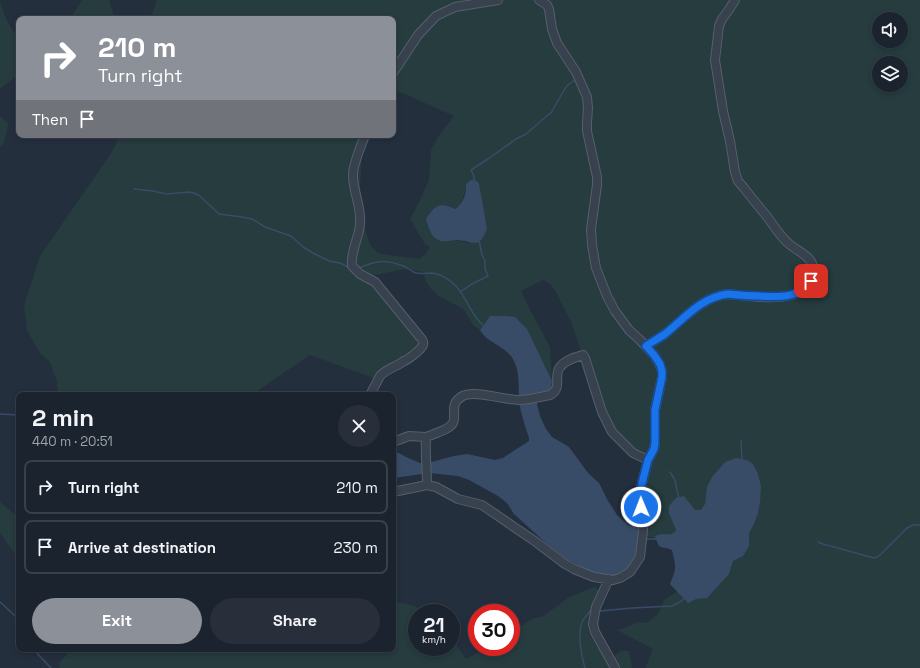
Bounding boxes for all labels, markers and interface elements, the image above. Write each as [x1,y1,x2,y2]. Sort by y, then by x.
map controls [872,12,908,92]
button: sound [872,12,908,48]
text: 210 m [98,29,176,65]
icon: right [32,32,84,84]
button: layers [872,56,908,92]
text: Turn right [98,64,182,87]
icon: arrive [76,108,98,130]
text: Then [32,110,68,129]
pin [794,264,828,298]
icon: arrive [800,270,822,292]
text: 2 min [32,402,94,433]
button: close [338,405,380,447]
text: 440 m · 20:51 [32,433,113,450]
icon: right [34,476,56,498]
text: Turn right [68,478,139,497]
text: 210 m [336,478,378,497]
position arrow [620,486,662,528]
icon: arrive [34,536,56,558]
text: Arrive at destination [68,538,216,557]
text: 230 m [334,538,378,557]
button: Exit [32,598,202,644]
button: Share [210,598,380,644]
speed limit sign: 30 [468,604,520,656]
text: 21 [424,612,444,638]
text: km/h [422,633,446,646]

